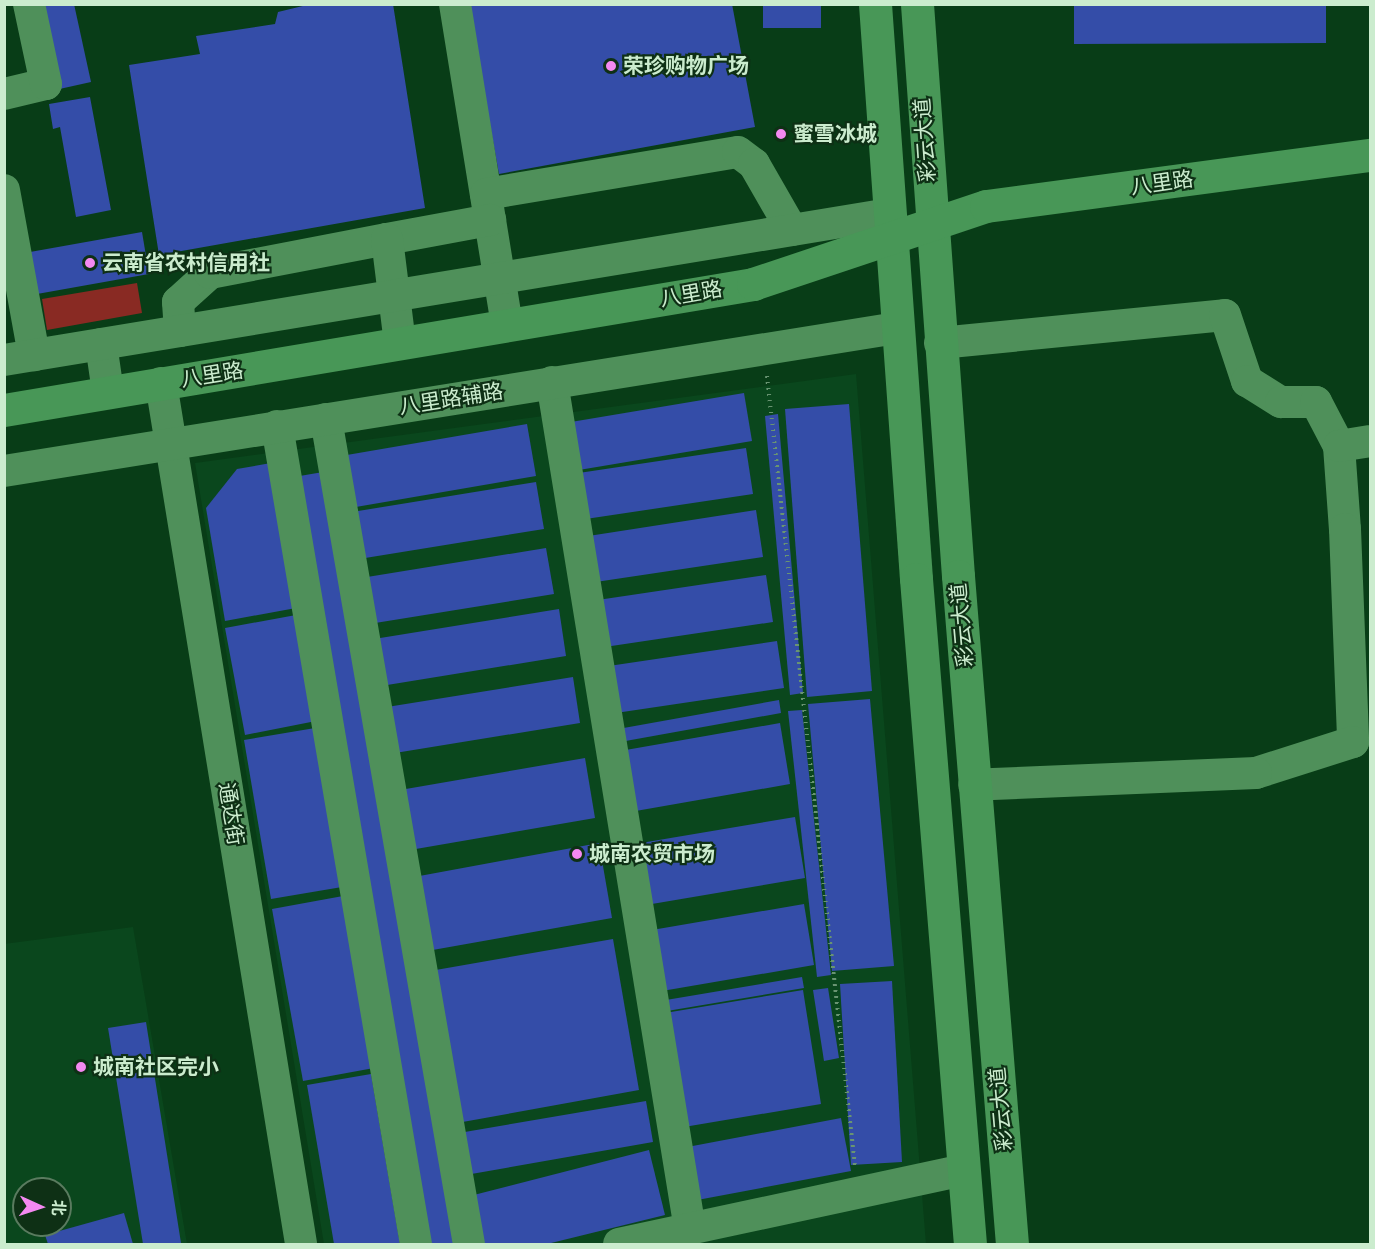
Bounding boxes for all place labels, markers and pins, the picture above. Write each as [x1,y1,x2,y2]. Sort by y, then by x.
place label: 荣珍购物广场 [623,53,749,79]
marker: 荣珍购物广场 [604,59,618,73]
place label: 蜜雪冰城 [793,121,877,147]
marker: 蜜雪冰城 [774,127,788,141]
place label: 云南省农村信用社 [102,250,270,276]
marker: 云南省农村信用社 [83,256,97,270]
place label: 城南农贸市场 [589,841,715,867]
marker: 城南农贸市场 [570,847,584,861]
place label: 城南社区完小 [93,1054,219,1080]
marker: 城南社区完小 [74,1060,88,1074]

